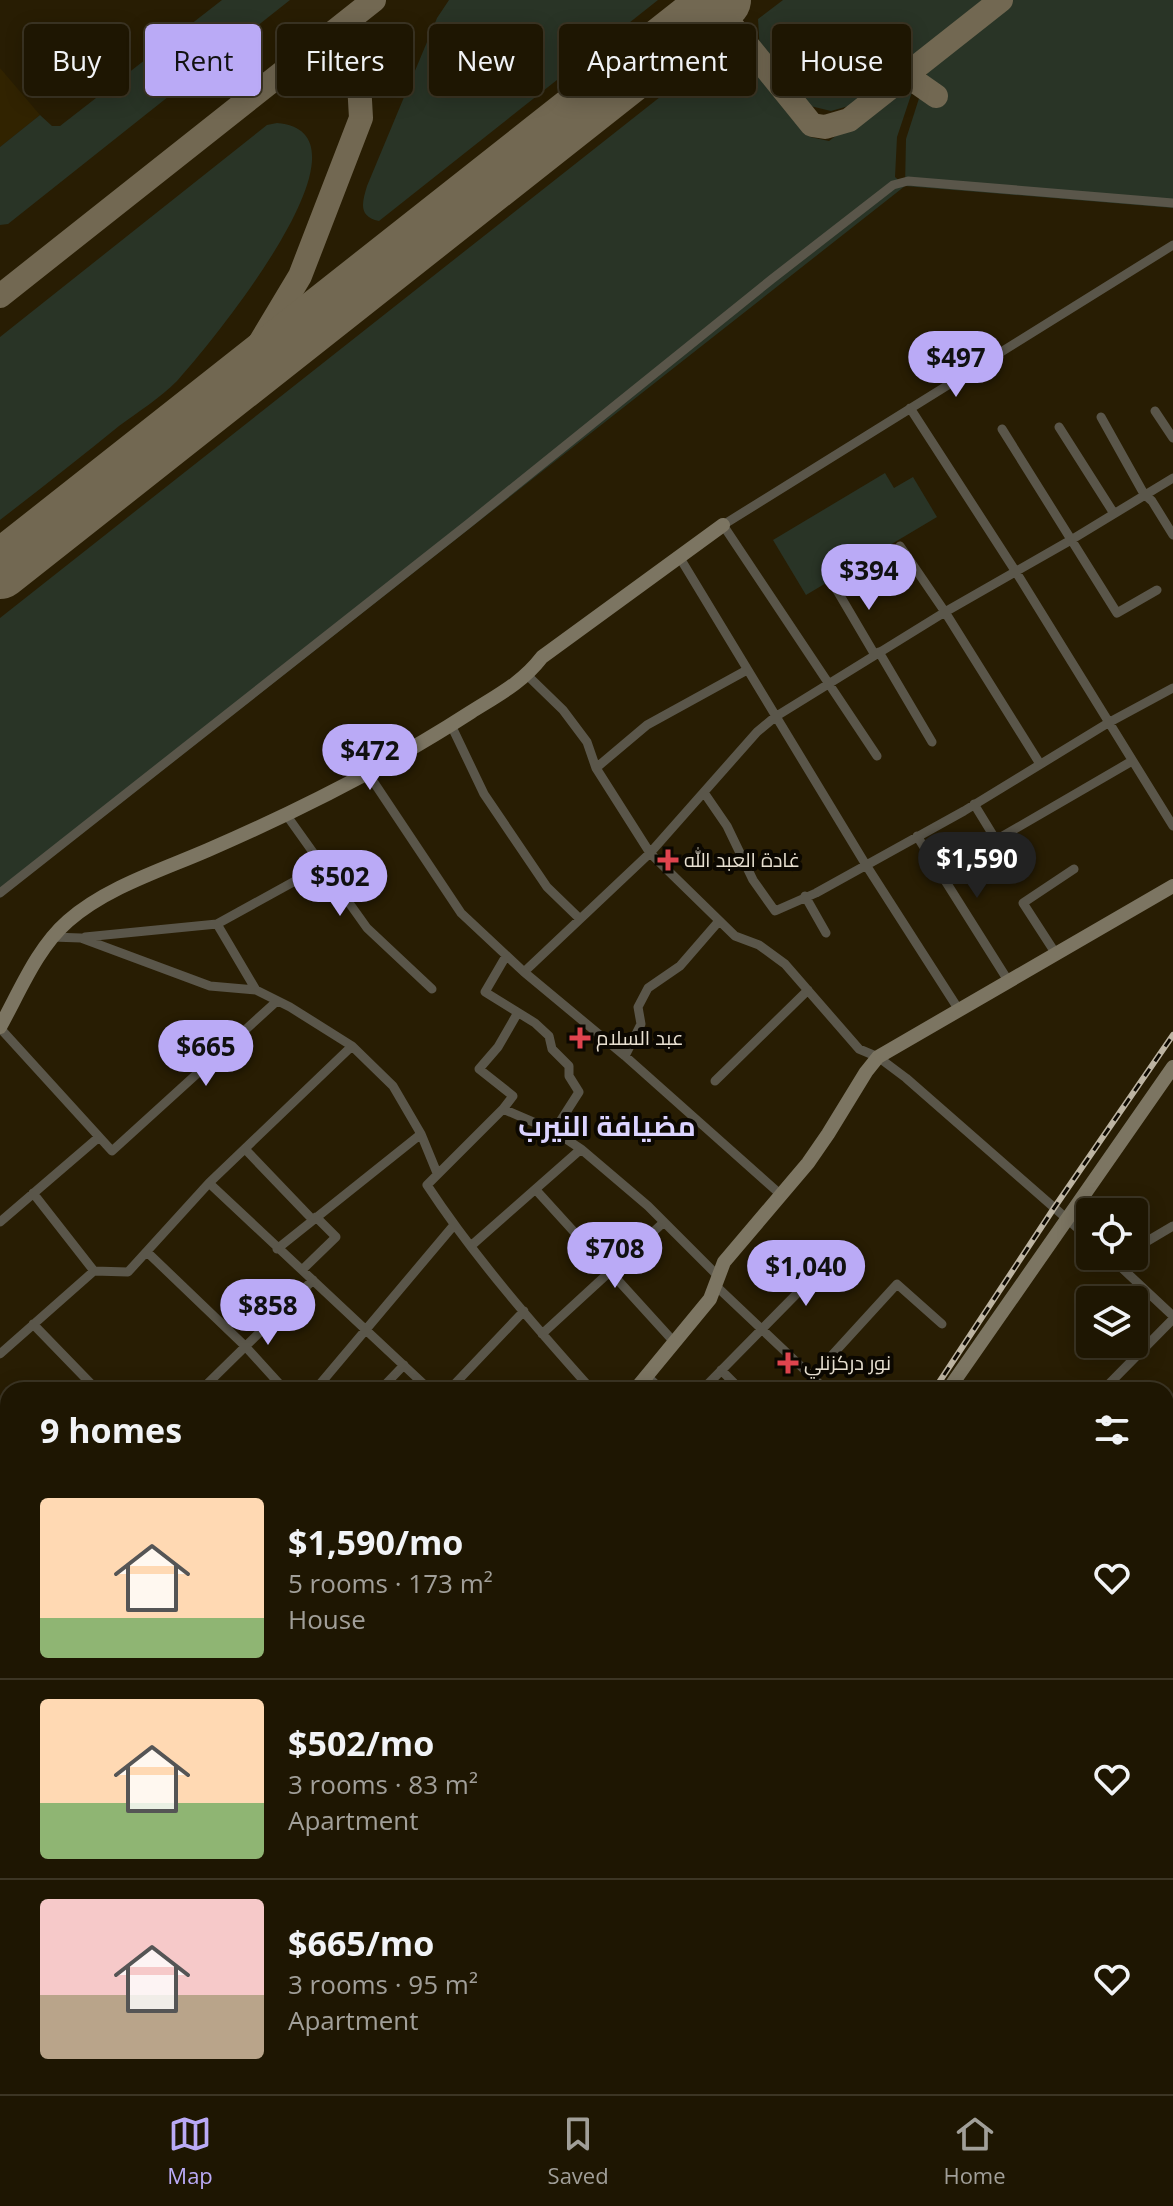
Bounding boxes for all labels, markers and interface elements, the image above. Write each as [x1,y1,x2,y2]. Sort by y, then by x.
chip: Buy [24,24,129,96]
chip: Rent [145,24,261,96]
chip: Filters [277,24,413,96]
chip: New [429,24,543,96]
chip: Apartment [559,24,756,96]
chip: House [772,24,911,96]
pin: $497 [909,331,1003,399]
text: $497 [926,339,986,375]
pin: $394 [822,544,916,612]
text: $394 [839,552,899,588]
pin: $472 [323,724,417,792]
text: $472 [340,732,400,768]
pin: $1,590 [912,832,1042,900]
text: $1,590 [936,840,1018,876]
place label: غادة العبد الله [684,846,800,873]
pin: $502 [293,850,387,918]
marker: غادة العبد الله [659,851,677,869]
text: $502 [310,858,370,894]
pin: $665 [159,1020,253,1088]
place label: عبد السلام [596,1024,684,1052]
text: $665 [176,1028,236,1064]
marker: عبد السلام [571,1029,589,1047]
district label: مضيافة النيرب [518,1106,696,1144]
map controls [1076,1198,1148,1358]
button: locate [1076,1198,1148,1270]
pin: $708 [568,1222,662,1290]
text: $708 [585,1230,645,1266]
pin: $1,040 [741,1240,871,1308]
text: $1,040 [765,1248,847,1284]
pin: $858 [221,1279,315,1347]
button: layers [1076,1286,1148,1358]
text: $858 [238,1287,298,1323]
place label: نور دركزنلي [804,1349,891,1379]
marker: نور دركزنلي [779,1354,797,1372]
text: 9 homes [40,1407,182,1453]
icon: filters [1090,1408,1134,1452]
text: $1,590/mo [288,1519,463,1565]
icon: home [104,1530,200,1626]
icon: heart [1090,1556,1134,1600]
text: 5 rooms · 173 m² [288,1565,493,1601]
text: House [288,1601,366,1637]
text: $502/mo [288,1720,434,1766]
icon: home [104,1731,200,1827]
icon: heart [1090,1757,1134,1801]
text: 3 rooms · 83 m² [288,1766,478,1802]
text: Apartment [288,1802,419,1838]
text: $665/mo [288,1920,434,1966]
icon: home [104,1931,200,2027]
icon: heart [1090,1957,1134,2001]
text: 3 rooms · 95 m² [288,1966,478,2002]
text: Apartment [288,2002,419,2038]
tab: Map [167,2112,213,2190]
tab: Saved [548,2112,609,2190]
tab: Home [943,2112,1006,2190]

